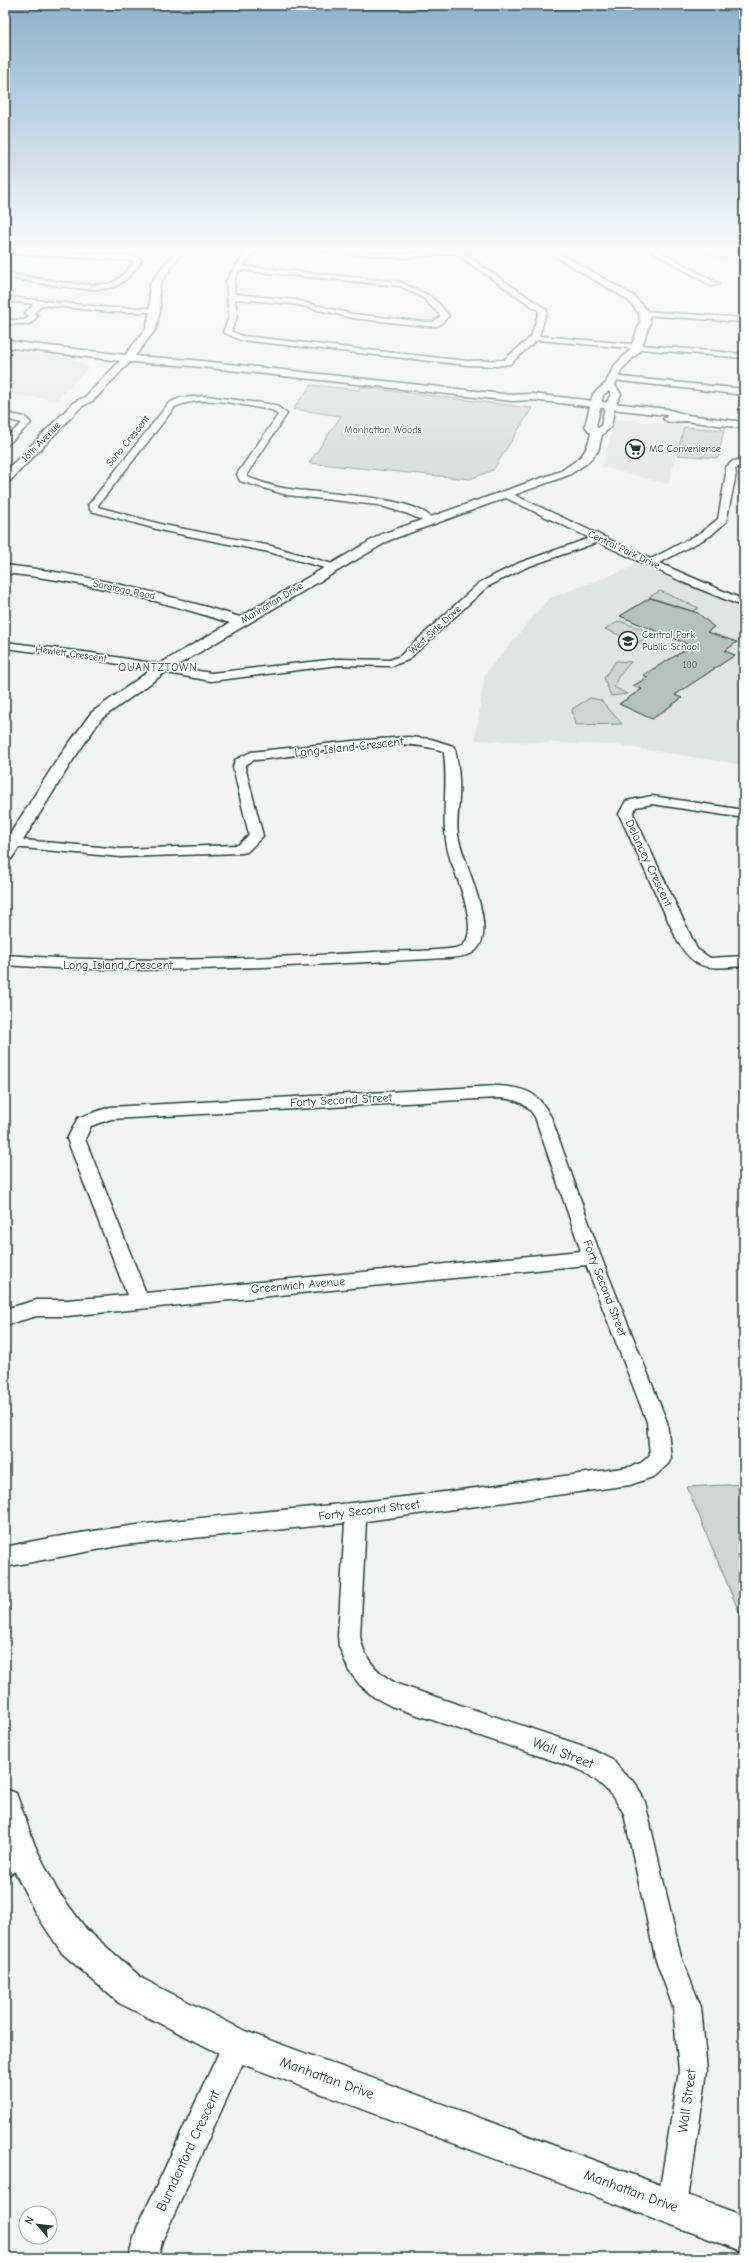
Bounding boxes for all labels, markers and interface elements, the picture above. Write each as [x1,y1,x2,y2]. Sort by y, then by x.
street label: Soho Crescent [104,412,153,469]
street label: 16th Avenue [19,419,63,465]
park label: Manhattan Woods [344,424,422,436]
supermarket icon: MC Convenience [624,438,646,460]
place label: MC Convenience [649,443,721,455]
street label: Central Park Drive [586,528,662,572]
street label: Saratoga Road [92,578,156,602]
street label: Manhattan Drive [239,580,305,626]
street label: West Side Drive [407,603,463,657]
place label: Central Park Public School [642,629,699,653]
school or university icon: Central Park Public School [617,630,639,652]
street label: Hewlett Crescent [35,643,108,665]
house number: 100 [683,660,697,670]
district label: QUANTZTOWN [118,661,198,674]
street label: Long Island Crescent [294,734,405,760]
street label: Delancey Crescent [623,817,676,909]
street label: Long Island Crescent [63,958,173,972]
street label: Forty Second Street [290,1090,393,1110]
street label: Forty Second Street [580,1238,630,1339]
street label: Greenwich Avenue [250,1274,346,1296]
street label: Forty Second Street [318,1497,421,1523]
street label: Wall Street [530,1734,597,1773]
street label: Manhattan Drive [278,2053,376,2103]
street label: Wall Street [674,2067,700,2134]
street label: Burndenford Crescent [152,2087,224,2214]
street label: Manhattan Drive [582,2166,680,2216]
north arrow [18,2205,58,2245]
text: N [22,2214,37,2227]

